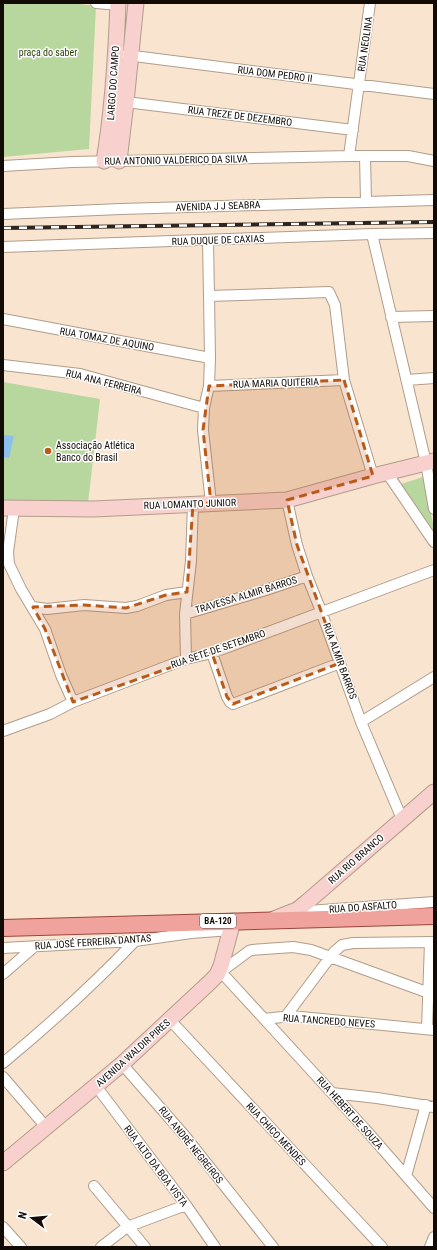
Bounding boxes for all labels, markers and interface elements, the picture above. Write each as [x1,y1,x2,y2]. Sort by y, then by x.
street label: RUA NEOLINA [356,16,374,72]
street label: LARGO DO CAMPO [105,45,121,121]
park label: praça do saber [19,47,77,58]
street label: RUA DOM PEDRO II [237,64,313,84]
street label: RUA TREZE DE DEZEMBRO [187,104,293,128]
street label: RUA ANTONIO VALDERICO DA SILVA [104,153,248,167]
street label: AVENIDA J J SEABRA [175,199,261,213]
street label: RUA DUQUE DE CAXIAS [172,233,264,247]
street label: RUA TOMAZ DE AQUINO [59,325,155,353]
street label: RUA ANA FERREIRA [65,367,143,397]
street label: RUA MARIA QUITERIA [233,376,319,390]
place label: Associação Atlética Banco do Brasil [56,440,135,463]
marker: Associação Atlética Banco do Brasil [43,446,53,456]
street label: RUA LOMANTO JUNIOR [144,497,237,511]
street label: TRAVESSA ALMIR BARROS [194,574,298,616]
street label: RUA ALMIR BARROS [321,621,359,701]
street label: RUA SETE DE SETEMBRO [169,628,267,670]
street label: RUA RIO BRANCO [326,832,386,886]
street label: RUA DO ASFALTO [329,899,397,915]
road number: BA-120 [200,914,236,928]
street label: RUA JOSÉ FERREIRA DANTAS [34,931,152,952]
street label: RUA TANCREDO NEVES [283,1012,375,1030]
street label: AVENIDA WALDIR PIRES [94,1017,172,1089]
street label: RUA HEBERT DE SOUZA [315,1075,386,1152]
street label: RUA CHICO MENDES [244,1100,308,1168]
street label: RUA ANDRÉ NEGREIROS [157,1104,226,1186]
street label: RUA ALTO DA BOA VISTA [122,1123,190,1209]
north arrow [12,1198,52,1238]
text: N [16,1210,30,1220]

